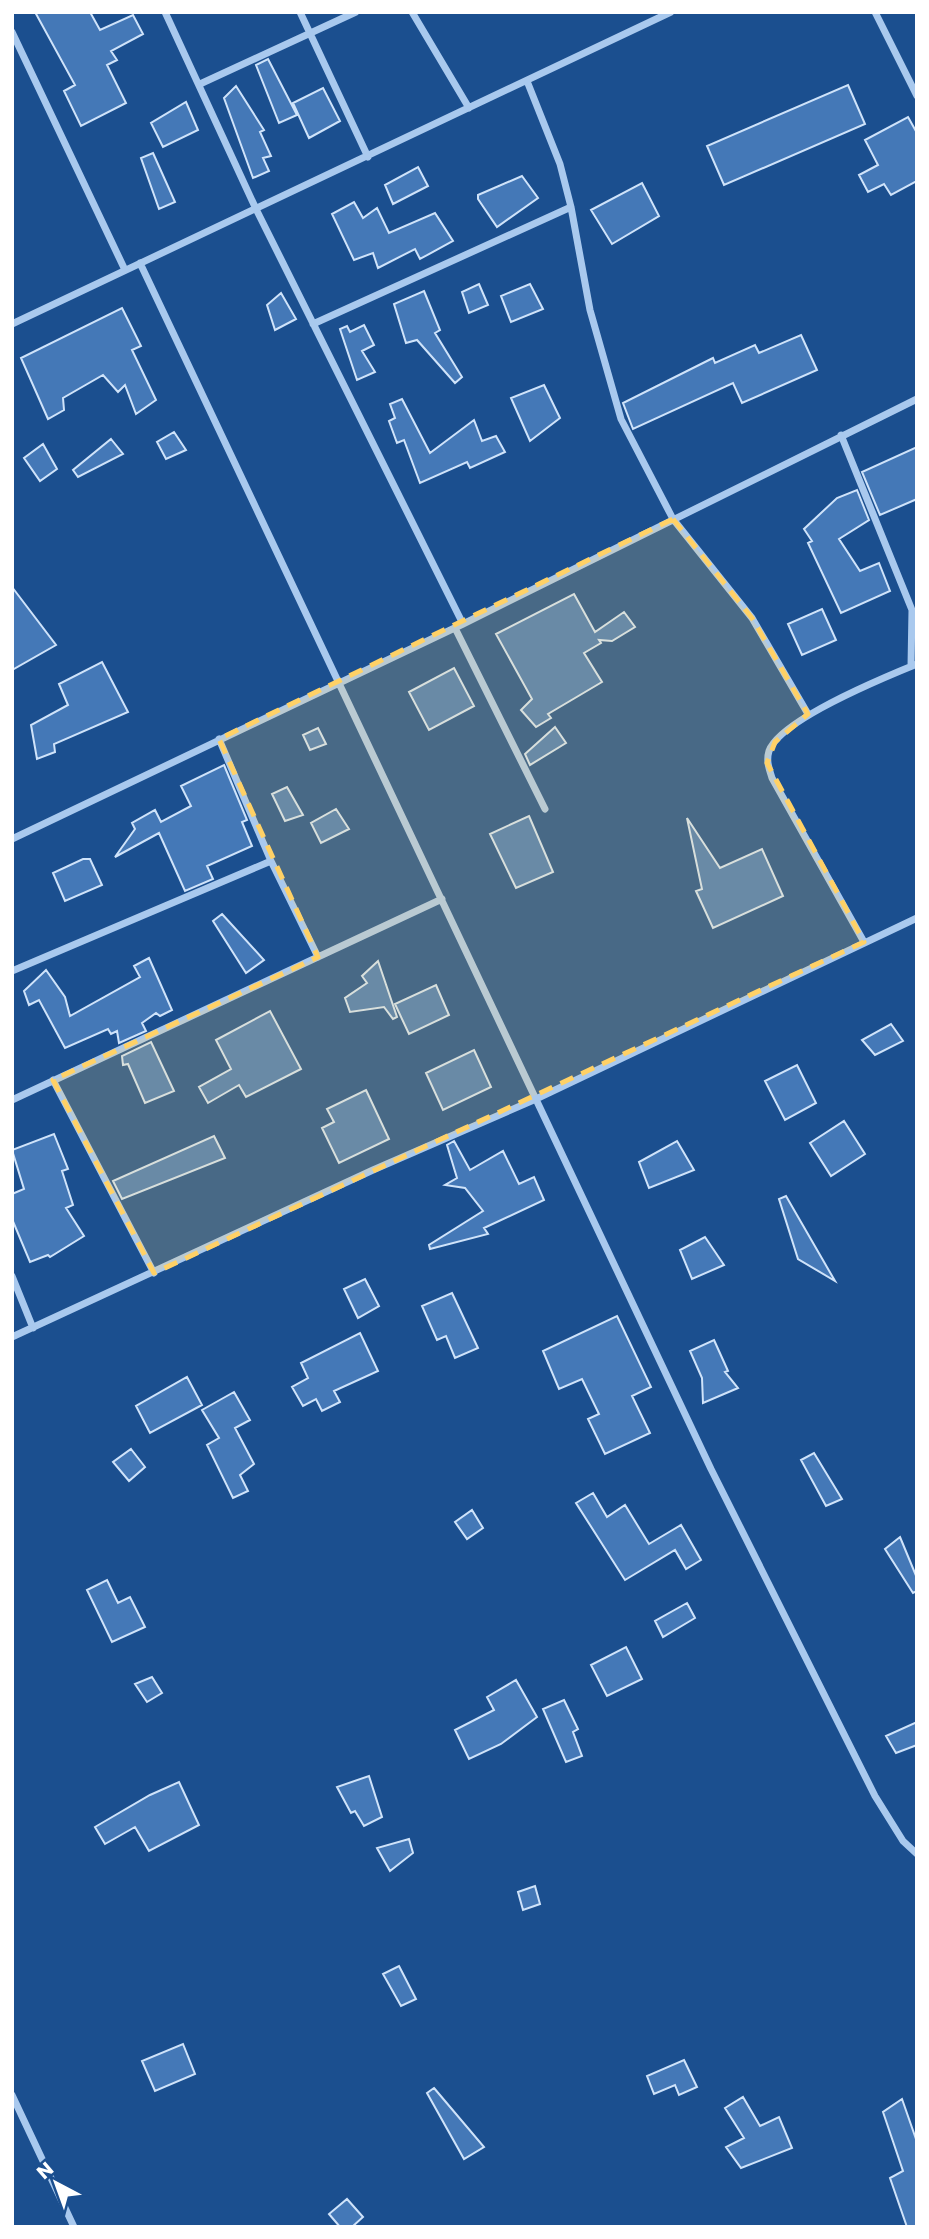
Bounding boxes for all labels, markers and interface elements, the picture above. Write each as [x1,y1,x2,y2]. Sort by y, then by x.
north arrow [21,2148,91,2218]
text: N [31,2156,59,2185]

